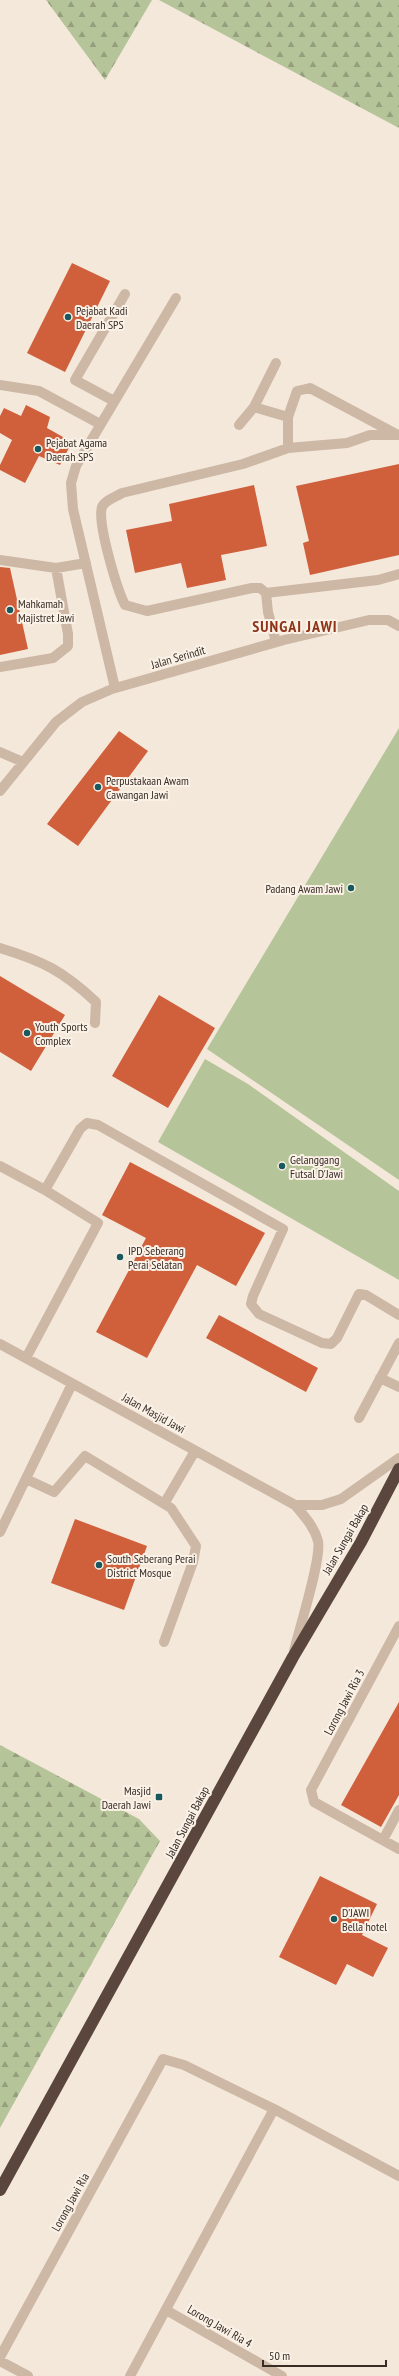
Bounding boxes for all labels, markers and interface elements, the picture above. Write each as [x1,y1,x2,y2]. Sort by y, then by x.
place label: Pejabat Kadi Daerah SPS [76,303,128,332]
marker: Pejabat Kadi Daerah SPS [63,312,73,322]
place label: Pejabat Agama Daerah SPS [46,435,107,464]
marker: Pejabat Agama Daerah SPS [33,444,43,454]
place label: Mahkamah Majistret Jawi [18,596,74,625]
marker: Mahkamah Majistret Jawi [5,605,15,615]
district label: SUNGAI JAWI [252,616,338,636]
street label: Jalan Serindit [148,642,207,672]
place label: Perpustakaan Awam Cawangan Jawi [106,773,189,802]
marker: Perpustakaan Awam Cawangan Jawi [93,782,103,792]
place label: Padang Awam Jawi [265,881,343,896]
marker: Padang Awam Jawi [346,883,356,893]
place label: Youth Sports Complex [35,1019,88,1048]
marker: Youth Sports Complex [22,1028,32,1038]
place label: Gelanggang Futsal D'Jawi [290,1152,343,1181]
marker: Gelanggang Futsal D'Jawi [277,1161,287,1171]
place label: IPD Seberang Perai Selatan [128,1243,184,1272]
marker: IPD Seberang Perai Selatan [115,1252,125,1262]
street label: Jalan Masjid Jawi [119,1389,188,1437]
street label: Jalan Sungai Bakap [318,1501,371,1578]
place label: South Seberang Perai District Mosque [107,1551,196,1580]
marker: South Seberang Perai District Mosque [94,1560,104,1570]
street label: Lorong Jawi Ria 3 [320,1667,368,1737]
place label: Masjid Daerah Jawi [102,1783,151,1812]
street label: Jalan Sungai Bakap [161,1784,212,1861]
marker: Masjid Daerah Jawi [154,1792,164,1802]
place label: D'JAWI Bella hotel [342,1905,387,1934]
marker: D'JAWI Bella hotel [329,1914,339,1924]
street label: Lorong Jawi Ria [48,2170,92,2234]
street label: Lorong Jawi Ria 4 [185,2301,256,2351]
scale bar [263,2342,386,2368]
text: 50 m [269,2348,290,2363]

